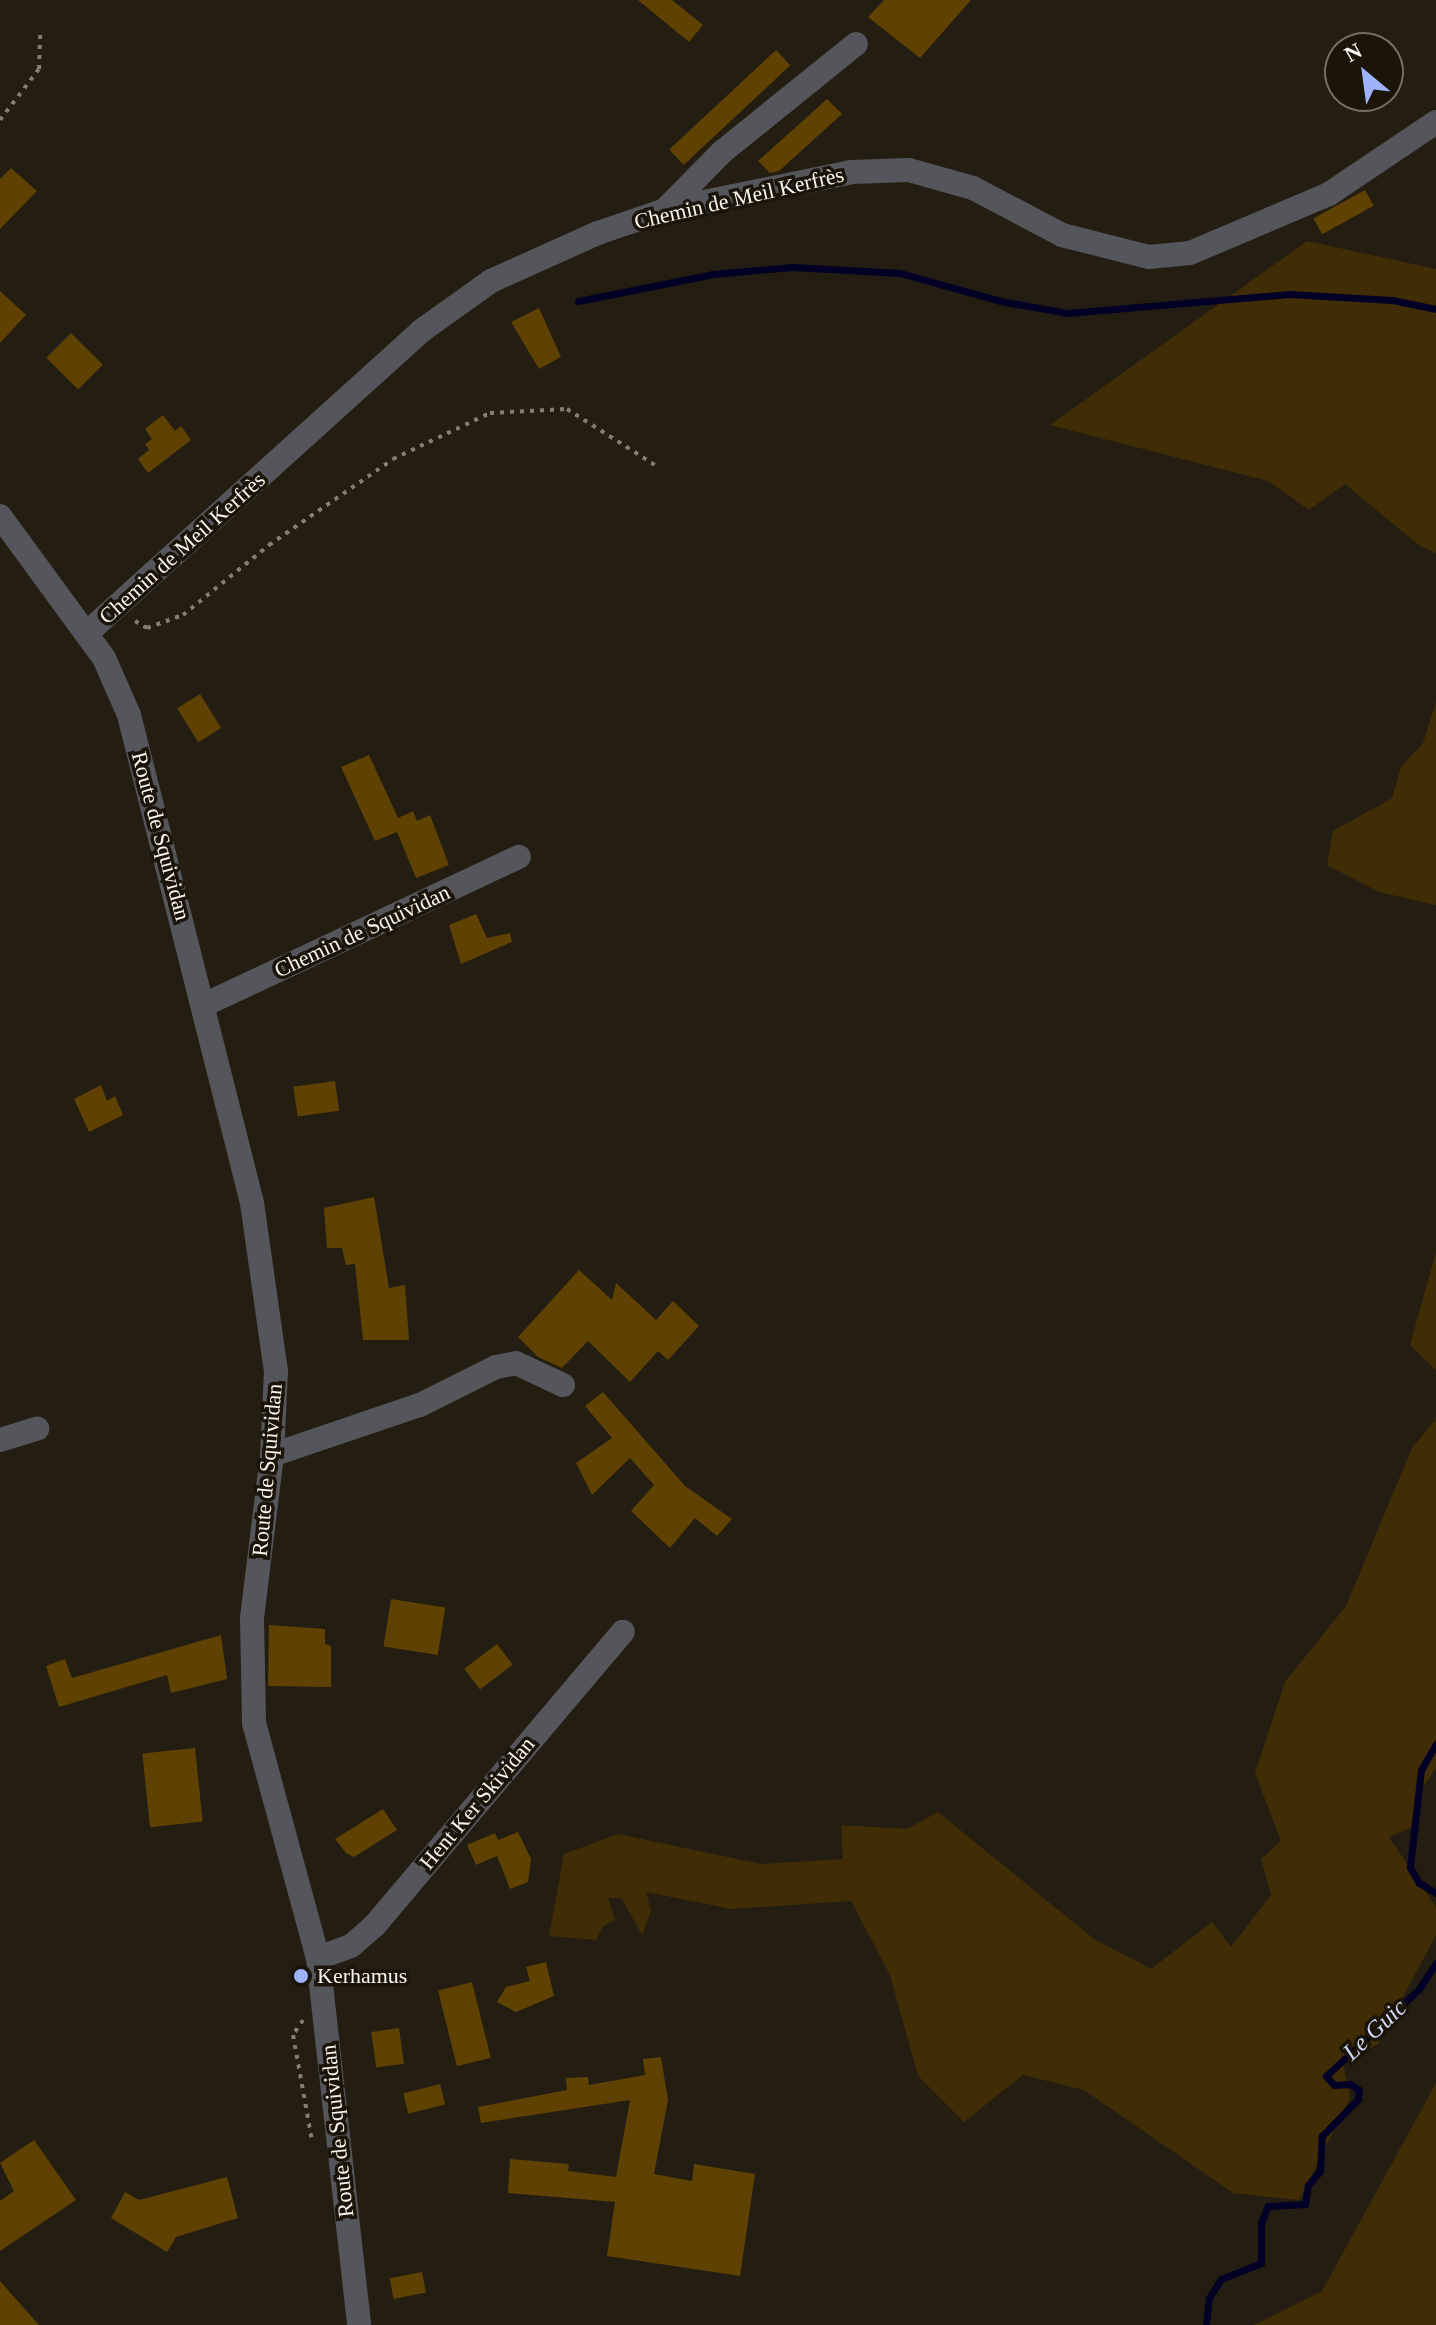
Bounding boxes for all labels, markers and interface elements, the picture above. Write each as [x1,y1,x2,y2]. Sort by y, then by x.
north arrow [1324,32,1404,112]
text: N [1340,38,1366,67]
street label: Chemin de Meil Kerfrès [632,161,846,235]
street label: Chemin de Meil Kerfrès [93,466,271,630]
street label: Route de Squividan [126,749,196,923]
street label: Chemin de Squividan [270,879,454,983]
street label: Route de Squividan [246,1382,288,1558]
street label: Hent Ker Skividan [414,1731,540,1875]
place label: Kerhamus [317,1963,407,1989]
marker: Kerhamus [292,1967,310,1985]
water label: Le Guic [1337,1993,1413,2067]
street label: Route de Squividan [315,2043,359,2219]

